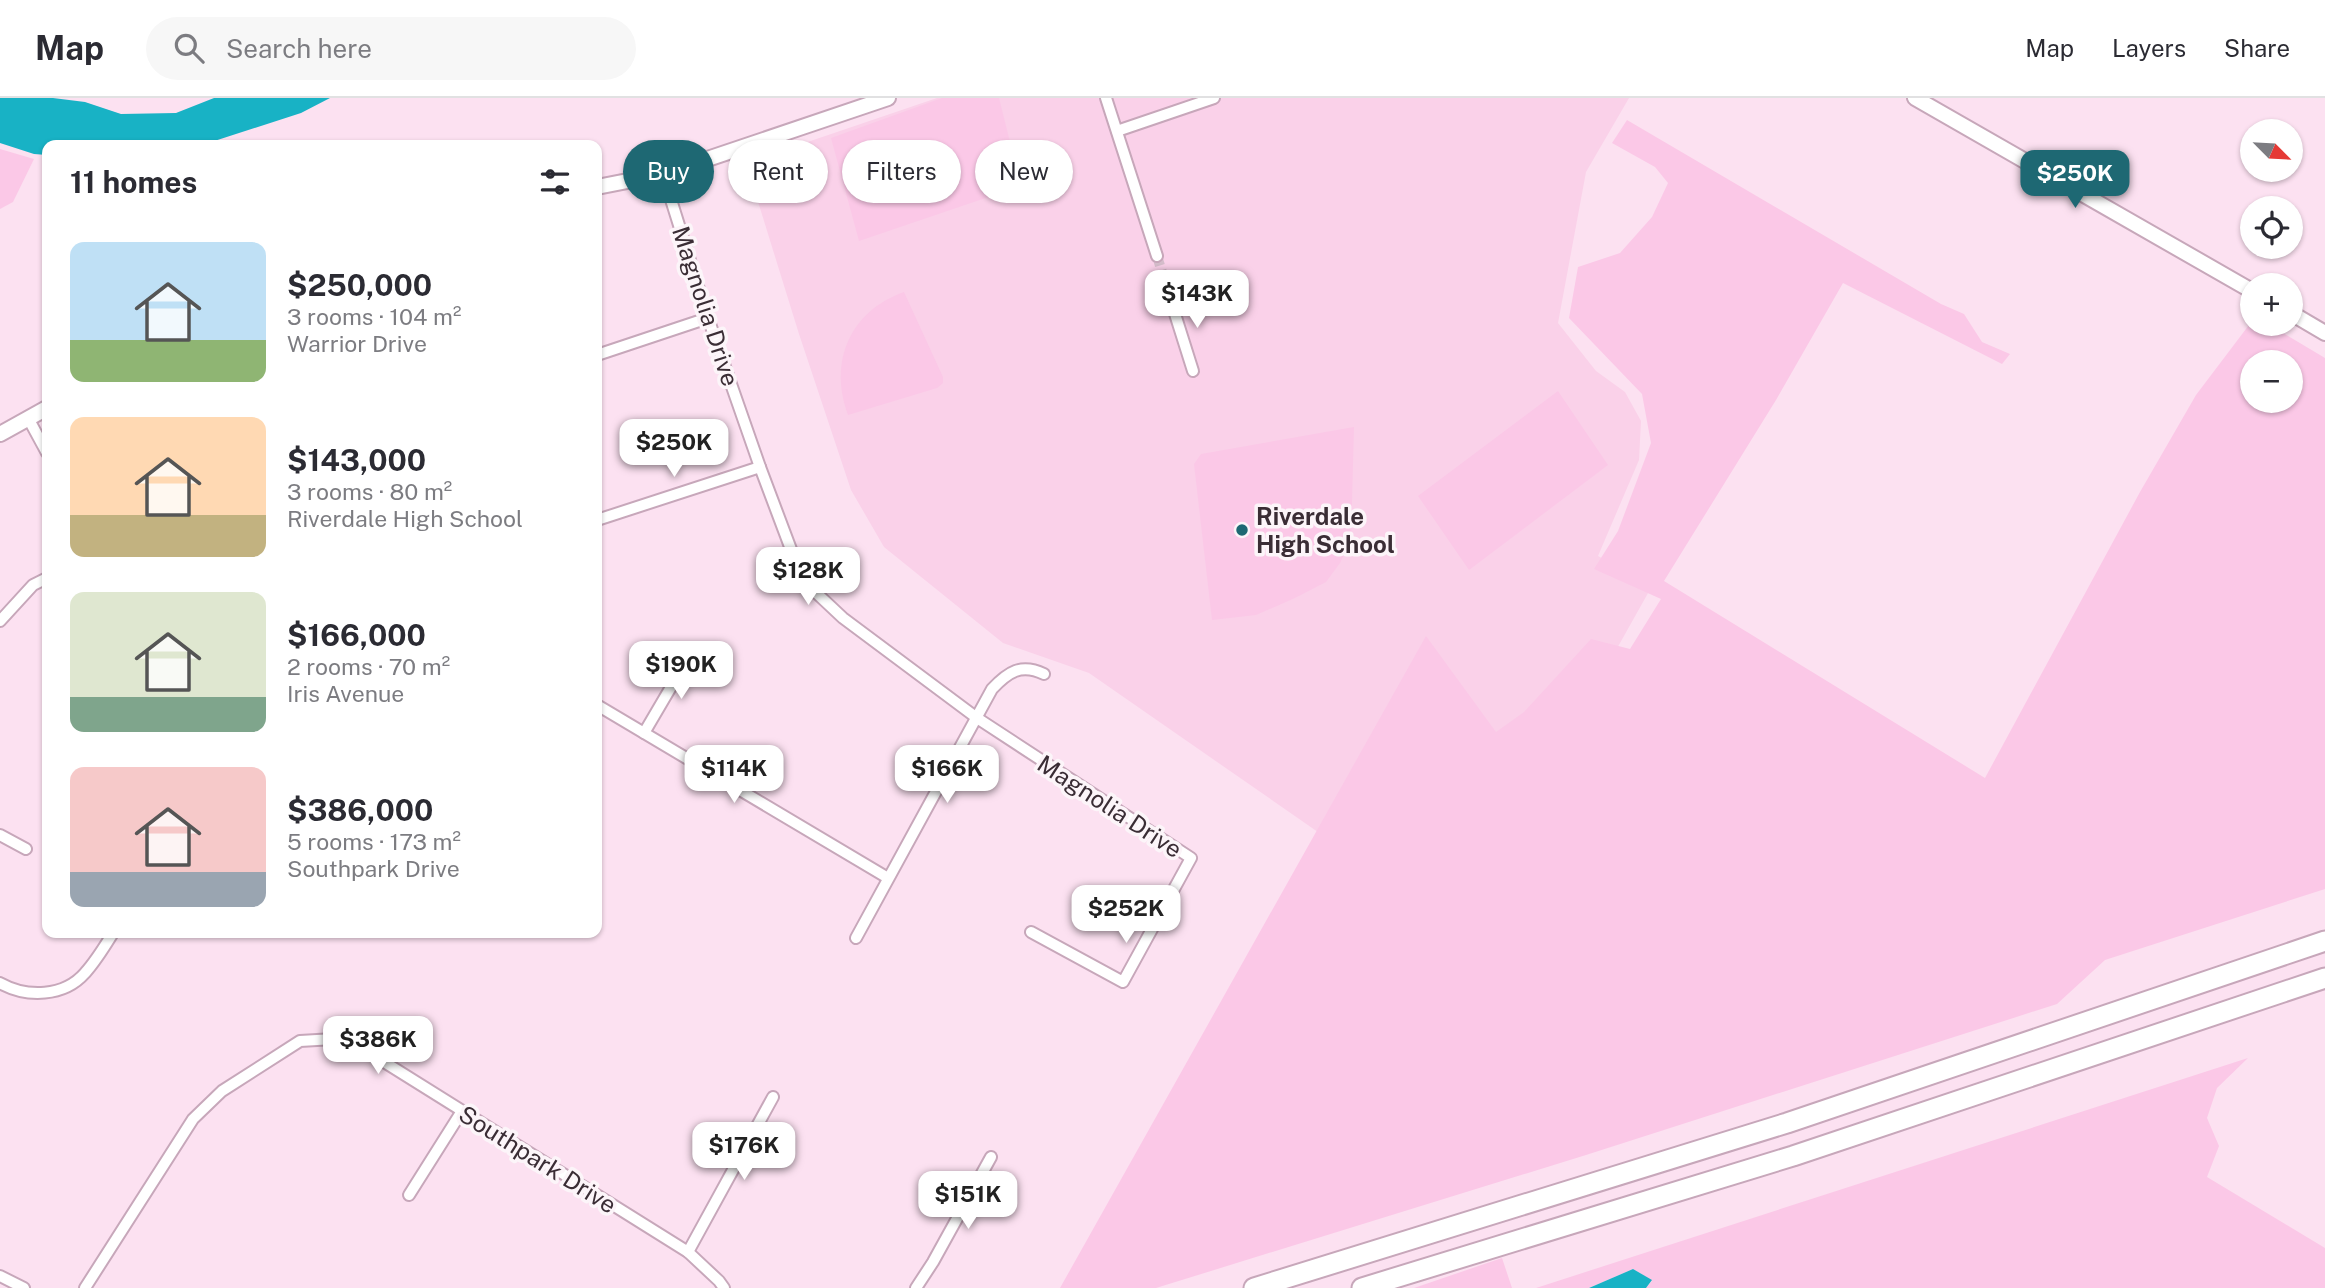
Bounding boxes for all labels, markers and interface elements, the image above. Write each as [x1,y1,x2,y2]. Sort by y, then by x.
search box [146,17,636,80]
text: Map [35,29,104,67]
icon: search [170,29,208,67]
text: Search here [226,33,372,64]
text: Map [2025,34,2074,62]
text: Layers [2112,34,2186,62]
text: Share [2224,34,2290,62]
north arrow [2240,119,2303,182]
map controls [2240,119,2303,413]
chip: Buy [623,140,714,203]
chip: Rent [728,140,828,203]
chip: Filters [842,140,961,203]
chip: New [975,140,1073,203]
pin: $250K [2026,150,2124,210]
text: $250K [2036,159,2114,186]
icon: filters [536,163,574,201]
text: 11 homes [70,164,197,200]
button: locate [2240,196,2303,259]
street label: Magnolia Drive [667,223,745,389]
text: $250,000 [287,267,432,303]
icon: home [126,270,210,354]
pin: $143K [1148,271,1246,330]
button: + [2240,273,2303,336]
text: $143K [1161,279,1233,306]
text: 3 rooms · 104 m² [287,303,461,330]
text: Warrior Drive [287,330,427,357]
button: − [2240,350,2303,413]
pin: $250K [625,420,723,479]
text: $250K [635,428,713,455]
text: $143,000 [287,442,426,478]
icon: home [126,445,210,529]
text: 3 rooms · 80 m² [287,478,452,505]
place label: Riverdale High School [1256,502,1395,558]
text: Riverdale High School [287,505,523,532]
marker: Riverdale High School [1234,522,1250,538]
pin: $128K [759,547,857,607]
text: $128K [772,556,844,583]
text: $166,000 [287,617,426,653]
icon: home [126,620,210,704]
pin: $190K [632,642,730,701]
text: $190K [645,650,717,677]
text: 2 rooms · 70 m² [287,653,450,680]
text: Iris Avenue [287,680,404,707]
pin: $114K [685,746,783,805]
pin: $166K [898,746,996,805]
street label: Magnolia Drive [1033,749,1187,863]
text: $114K [701,754,767,781]
text: $166K [911,754,983,781]
text: $386,000 [287,792,433,828]
icon: home [126,795,210,879]
text: 5 rooms · 173 m² [287,828,461,855]
text: Southpark Drive [287,855,460,882]
pin: $252K [1077,886,1175,945]
text: $252K [1088,894,1164,921]
pin: $386K [329,1016,427,1076]
text: $386K [339,1025,417,1052]
street label: Southpark Drive [454,1099,622,1219]
pin: $176K [695,1122,793,1182]
text: $176K [708,1131,780,1158]
pin: $151K [919,1172,1017,1231]
text: $151K [934,1180,1002,1207]

